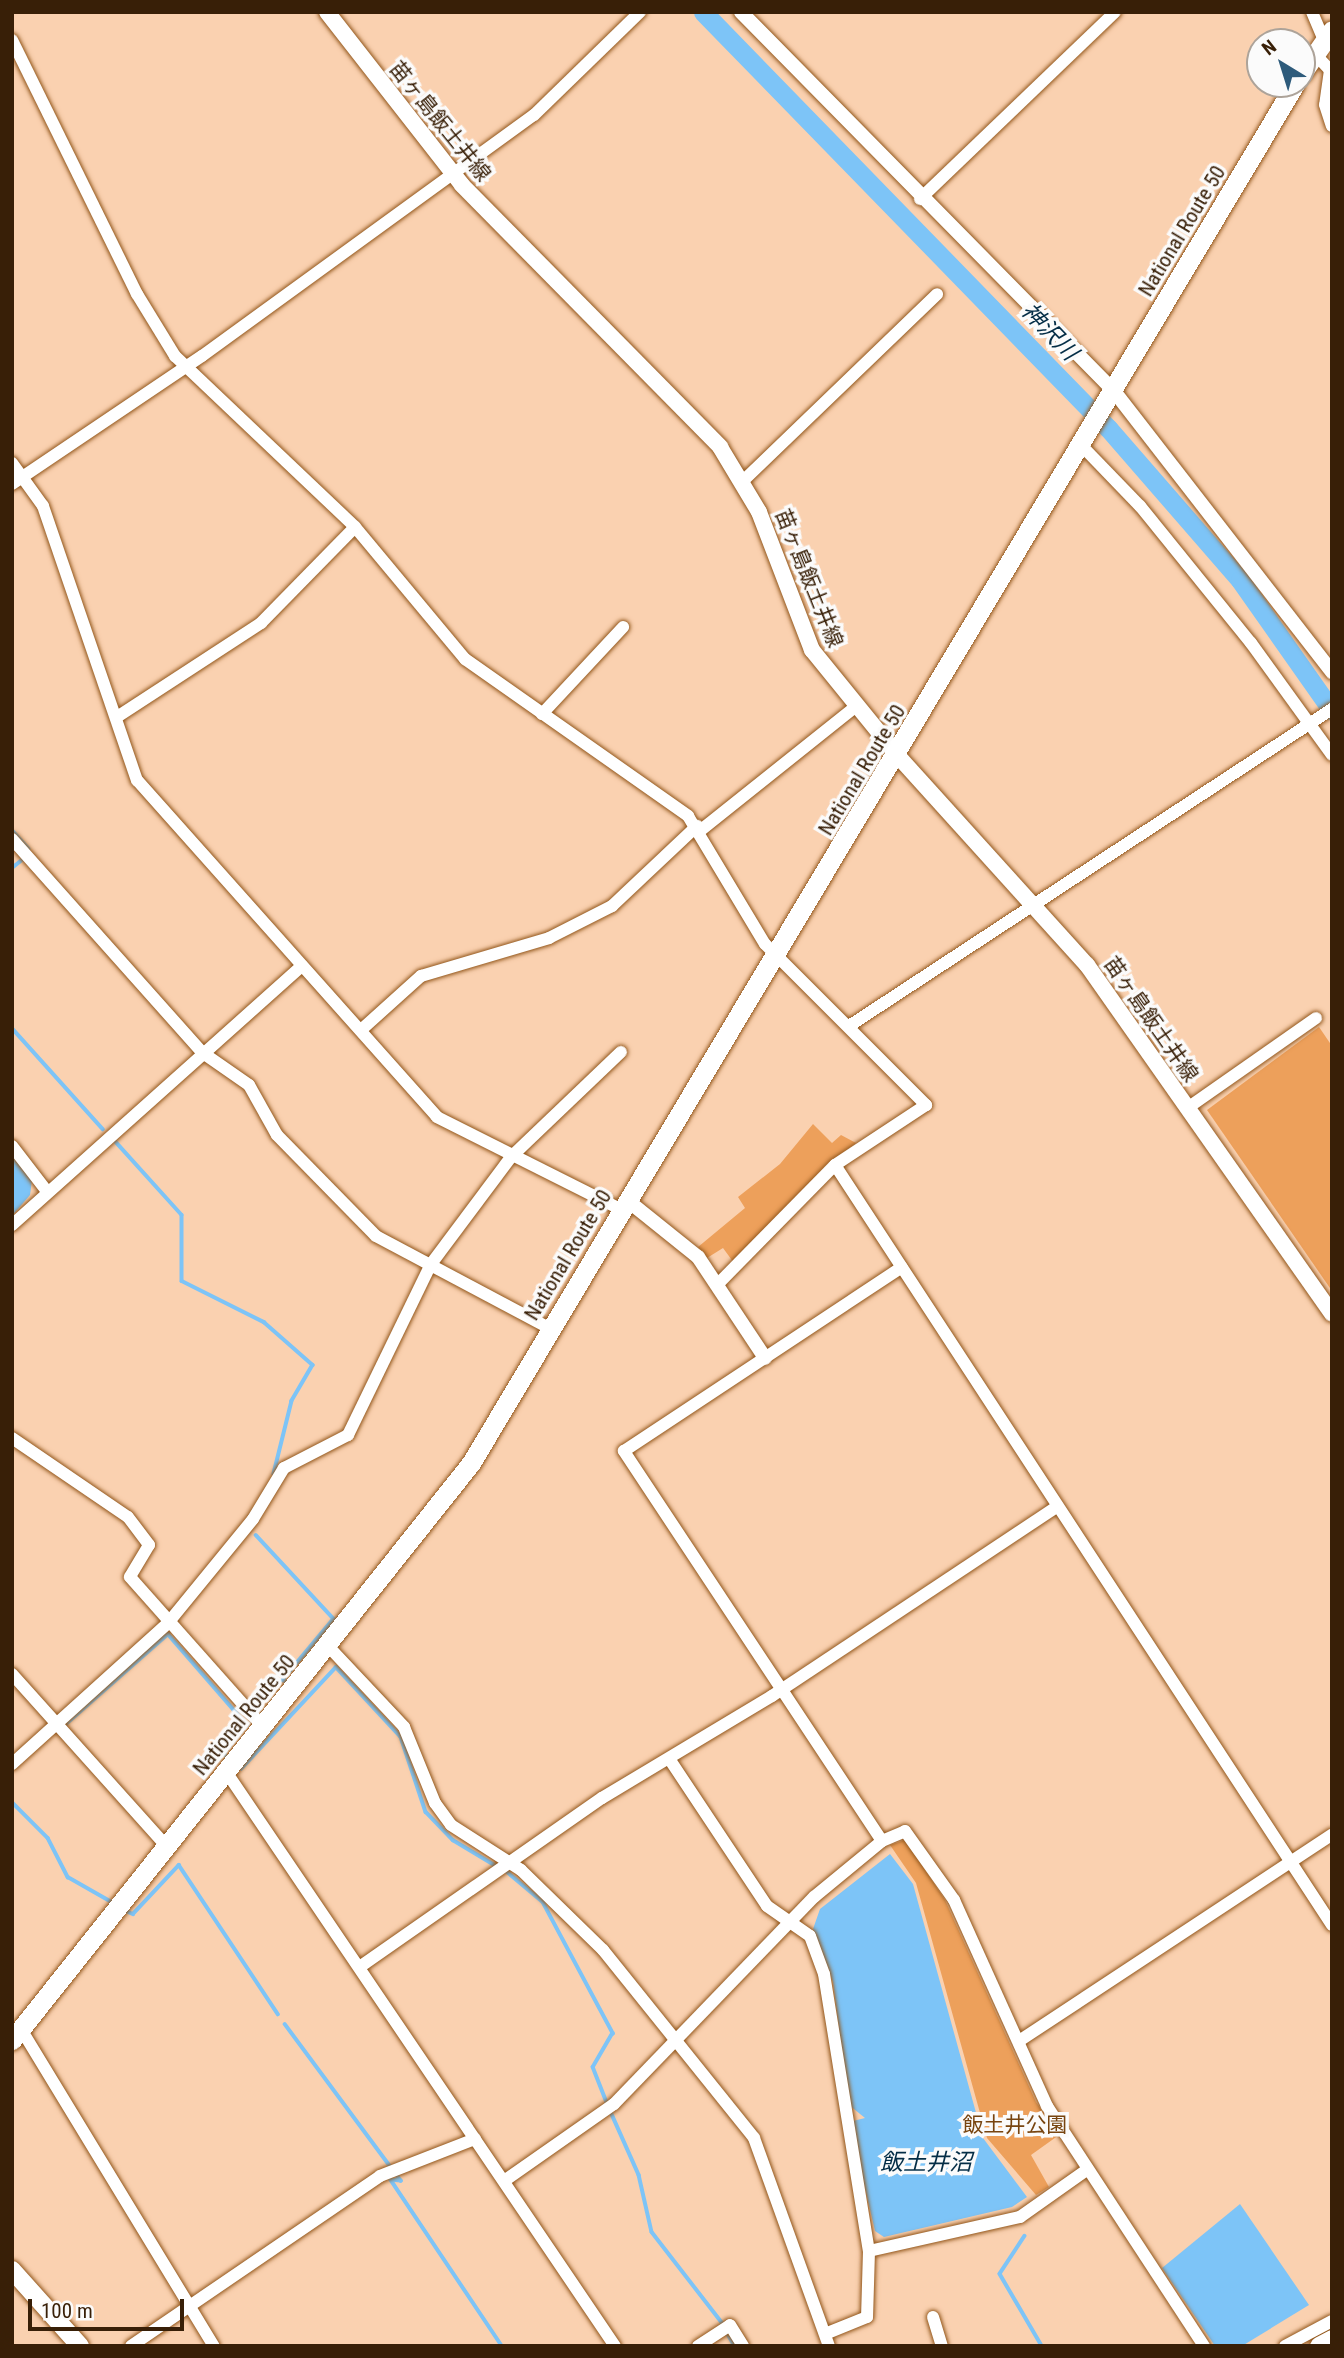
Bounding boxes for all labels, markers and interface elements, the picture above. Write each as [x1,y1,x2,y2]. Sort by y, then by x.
north arrow [1246,28,1316,98]
text: N [1257,35,1281,60]
street label: 苗ヶ島飯土井線 [384,56,496,186]
street label: National Route 50 [1133,161,1231,301]
water label: 神沢川 [1015,298,1083,366]
street label: 苗ヶ島飯土井線 [770,505,848,651]
street label: National Route 50 [813,700,911,840]
street label: 苗ヶ島飯土井線 [1099,952,1203,1086]
street label: National Route 50 [519,1185,617,1325]
street label: National Route 50 [188,1650,300,1780]
park label: 飯土井公園 [963,2112,1067,2138]
water label: 飯土井沼 [880,2149,972,2177]
scale bar [32,2284,187,2328]
text: 100 m [41,2299,93,2323]

